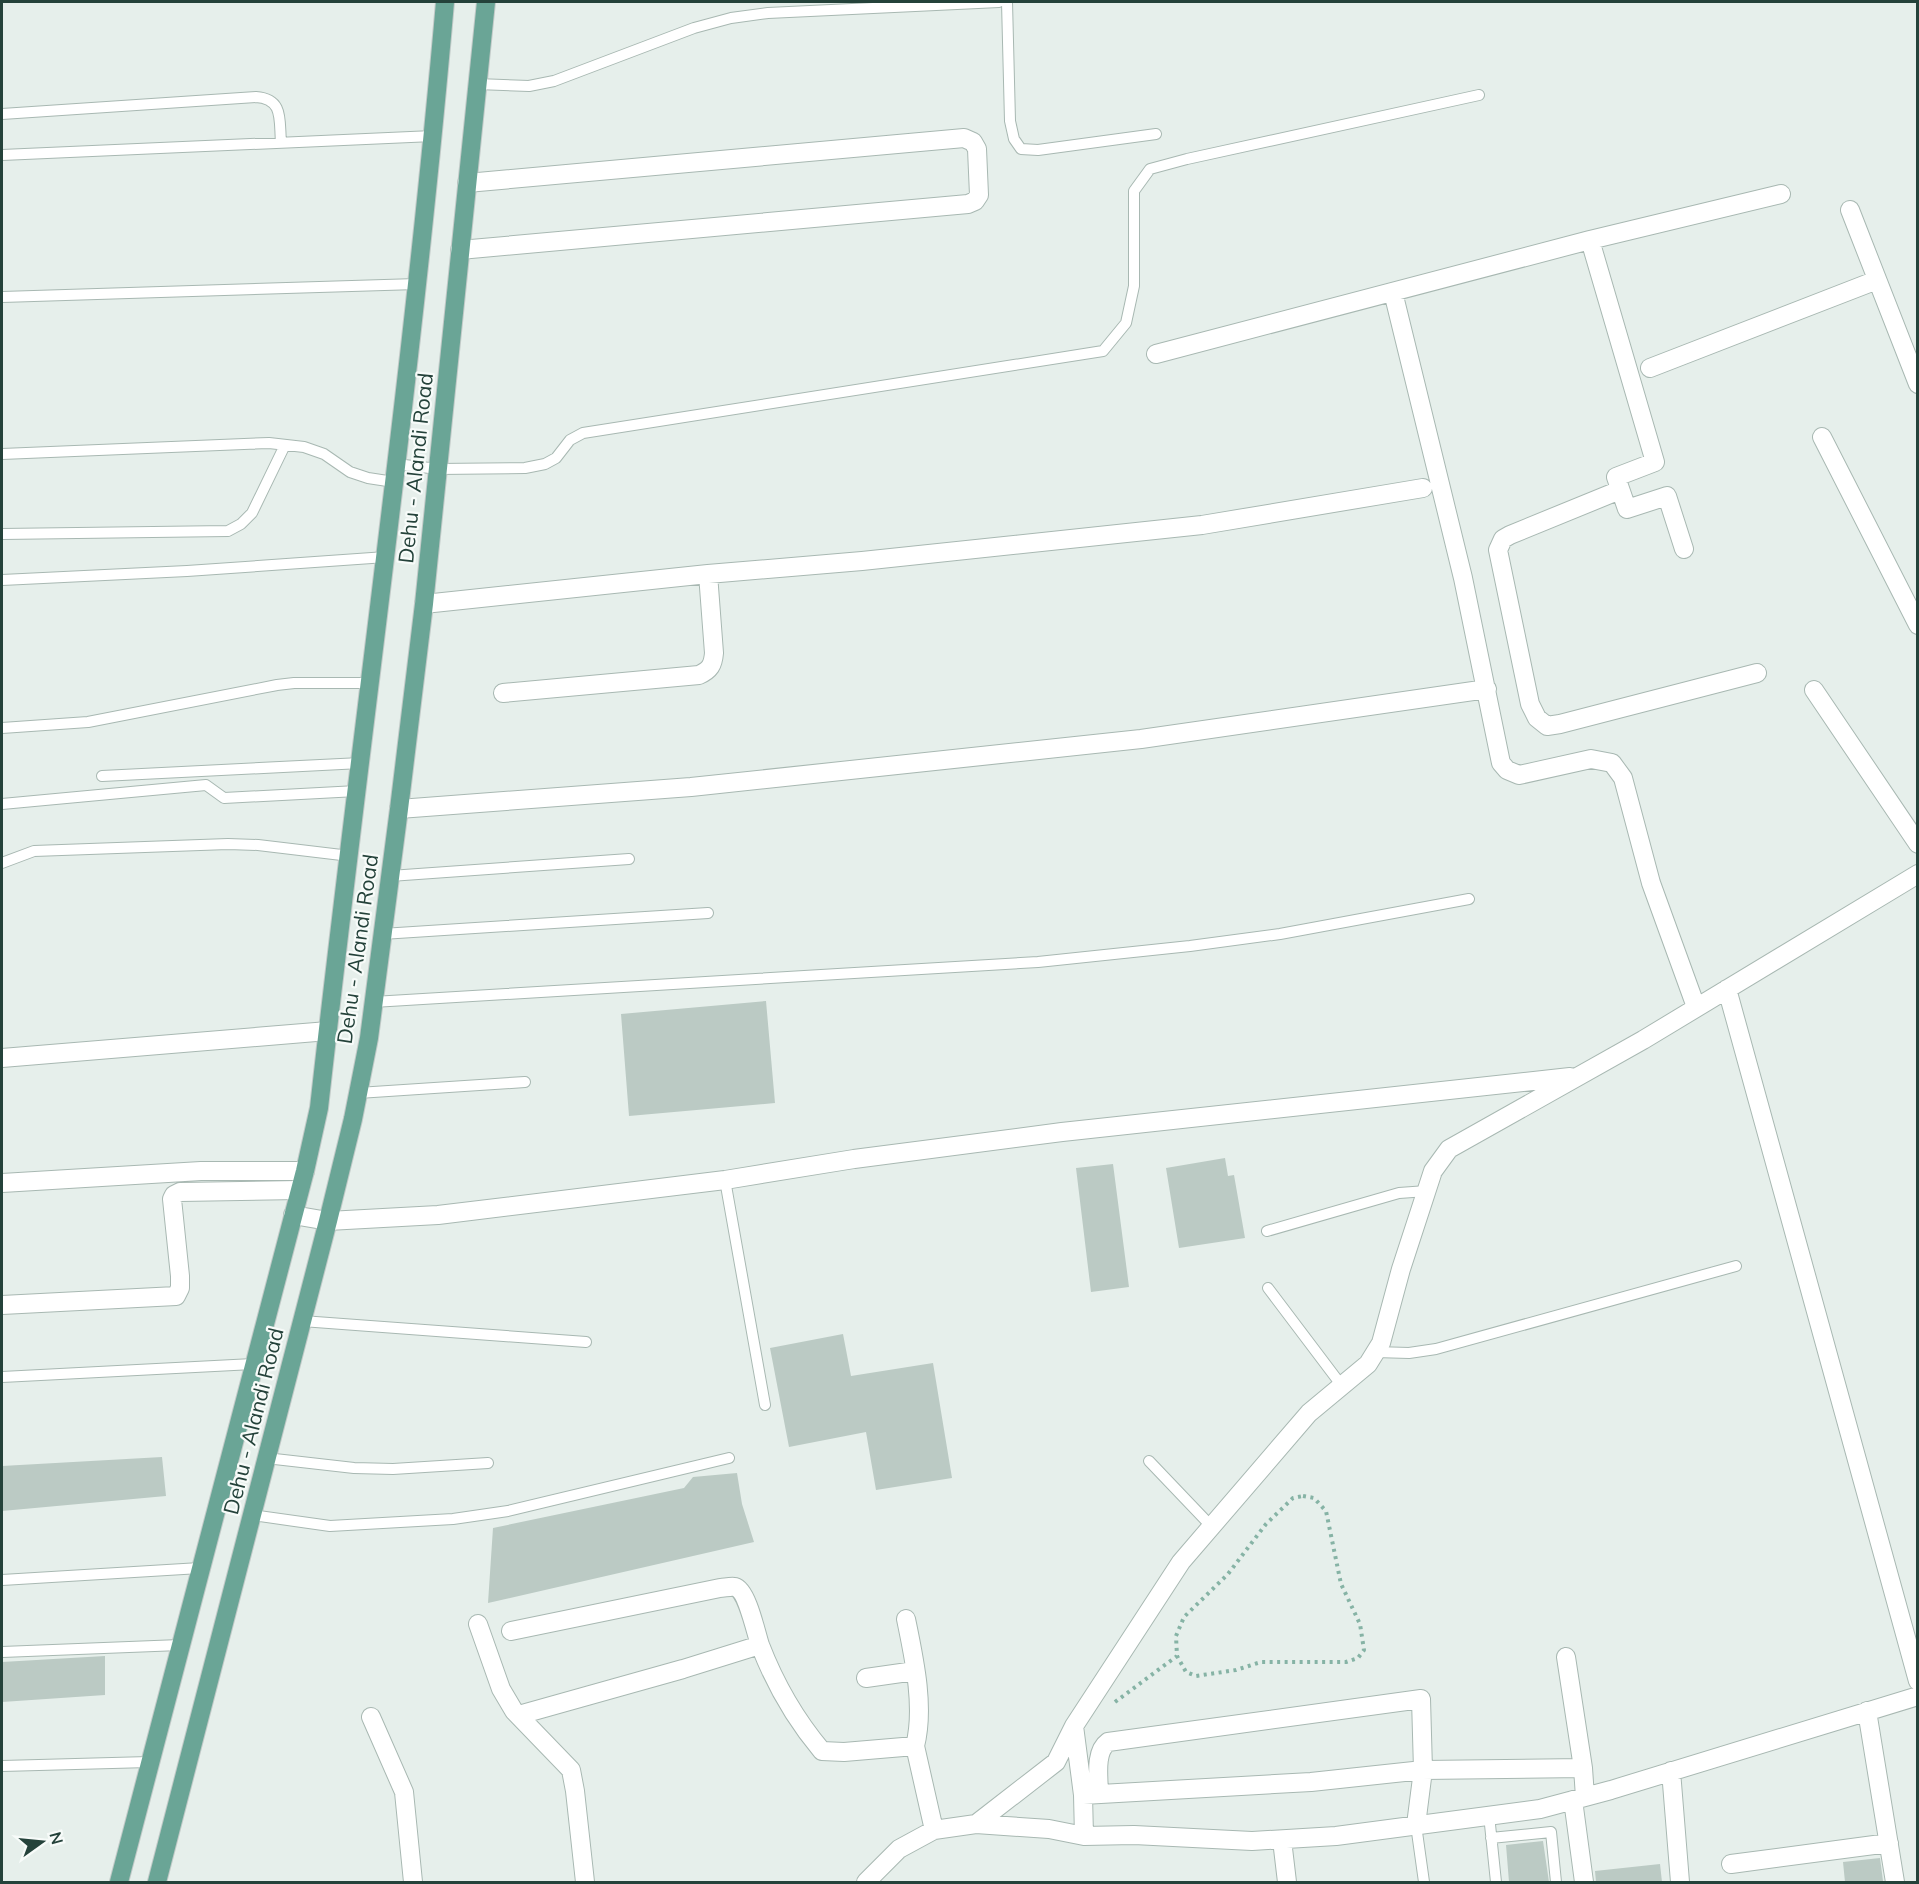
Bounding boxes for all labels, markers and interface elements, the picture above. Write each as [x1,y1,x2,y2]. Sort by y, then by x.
street label: Dehu - Alandi Road [392,371,438,565]
street label: Dehu - Alandi Road [331,852,383,1046]
street label: Dehu - Alandi Road [217,1325,289,1517]
north arrow [12,1812,72,1872]
text: N [45,1830,68,1847]

